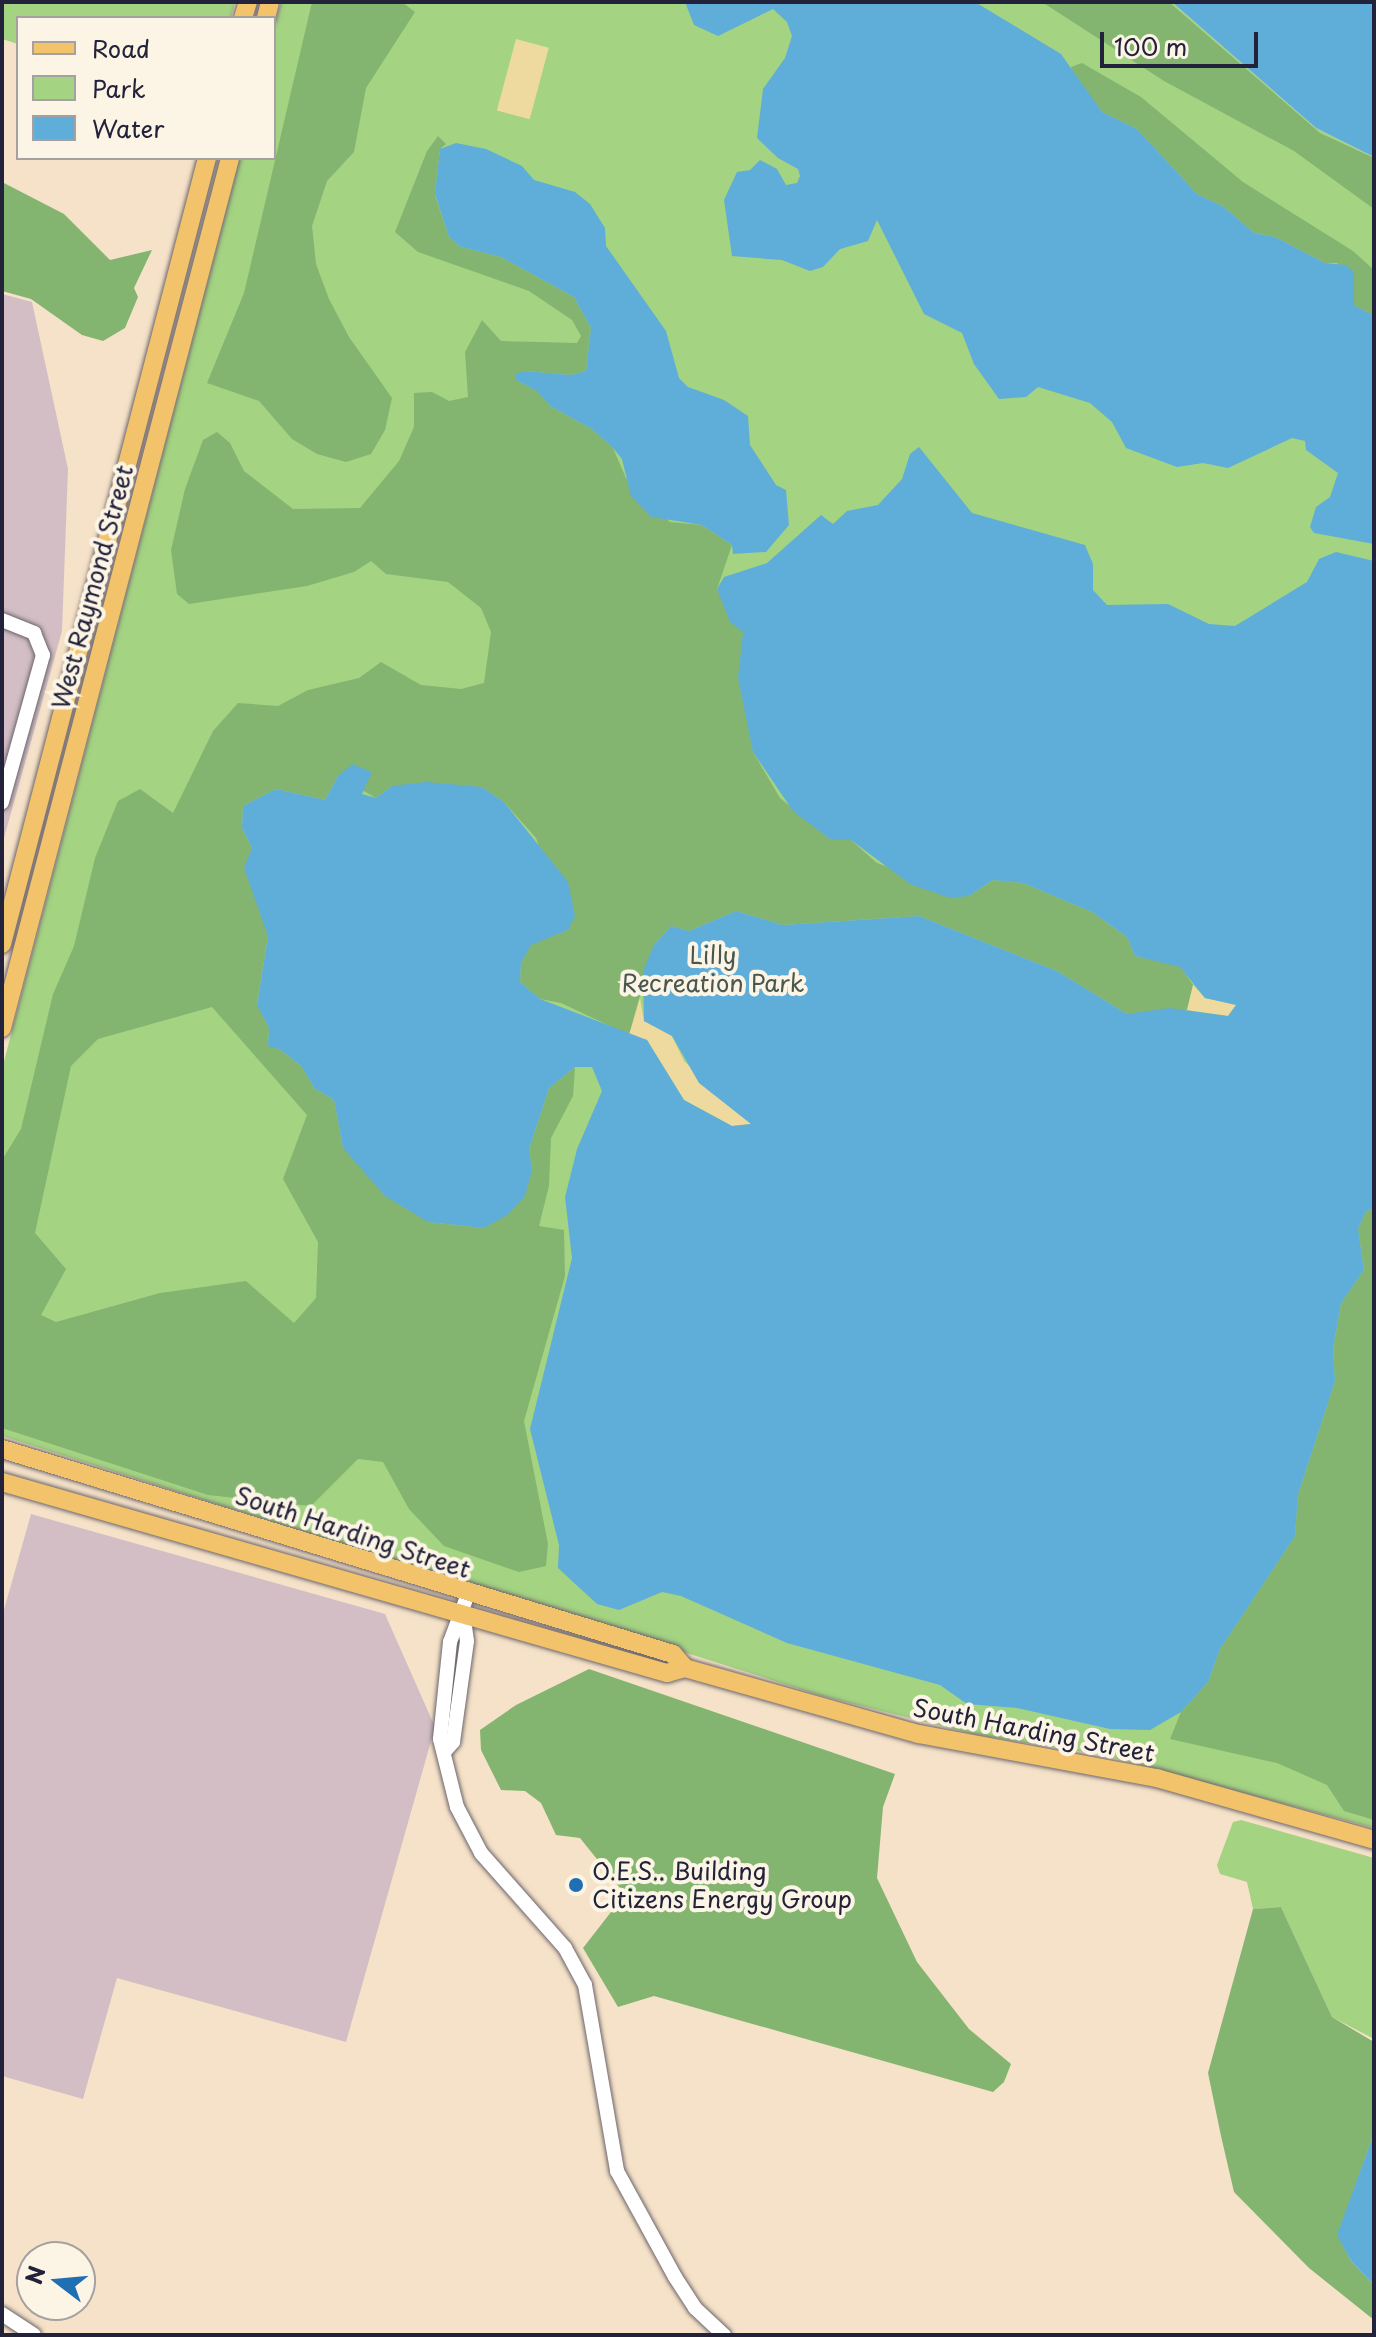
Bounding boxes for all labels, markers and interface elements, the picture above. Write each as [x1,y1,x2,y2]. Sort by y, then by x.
legend [16,16,276,160]
scale bar [1104,16,1262,66]
text: 100 m [1114,28,1187,64]
text: Road [92,30,150,66]
text: Park [92,70,146,106]
text: Water [92,110,164,146]
street label: West Raymond Street [46,462,138,712]
park label: Lilly Recreation Park [621,941,805,997]
street label: South Harding Street [231,1480,475,1584]
street label: South Harding Street [910,1692,1158,1768]
place label: O.E.S.. Building Citizens Energy Group [592,1857,853,1913]
marker: O.E.S.. Building Citizens Energy Group [567,1876,585,1894]
north arrow [16,2241,96,2321]
text: N [16,2262,53,2288]

